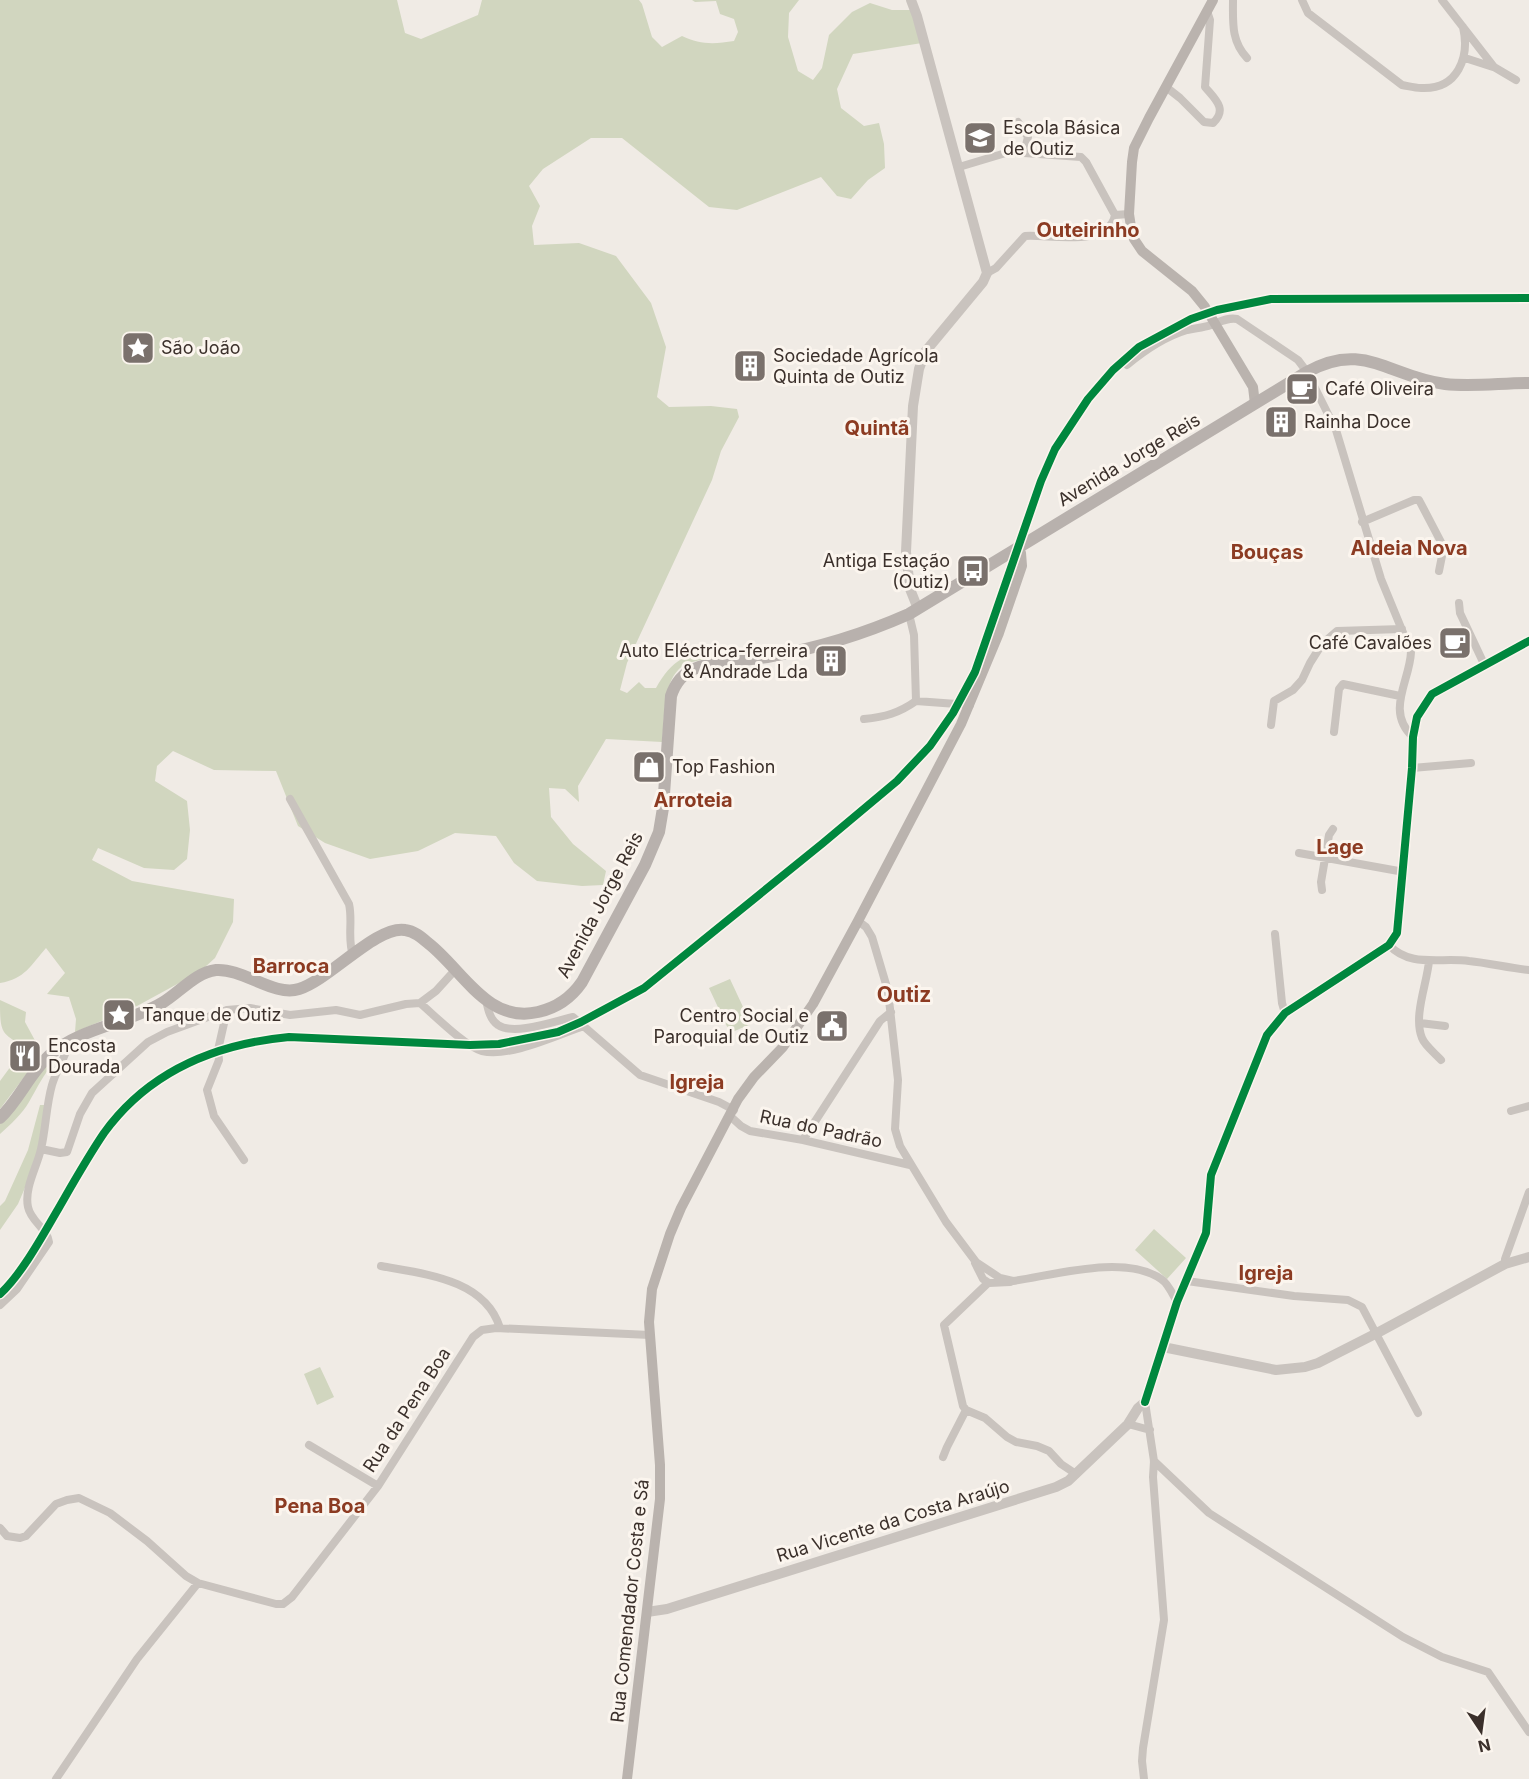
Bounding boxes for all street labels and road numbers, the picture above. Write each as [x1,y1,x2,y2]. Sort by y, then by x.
street label: Avenida Jorge Reis [1054,409,1204,510]
street label: Avenida Jorge Reis [552,828,647,981]
street label: Rua do Padrão [758,1105,884,1152]
street label: Rua da Pena Boa [359,1344,455,1476]
street label: Rua Vicente da Costa Araújo [774,1475,1012,1566]
street label: Rua Comendador Costa e Sá [606,1478,653,1724]

